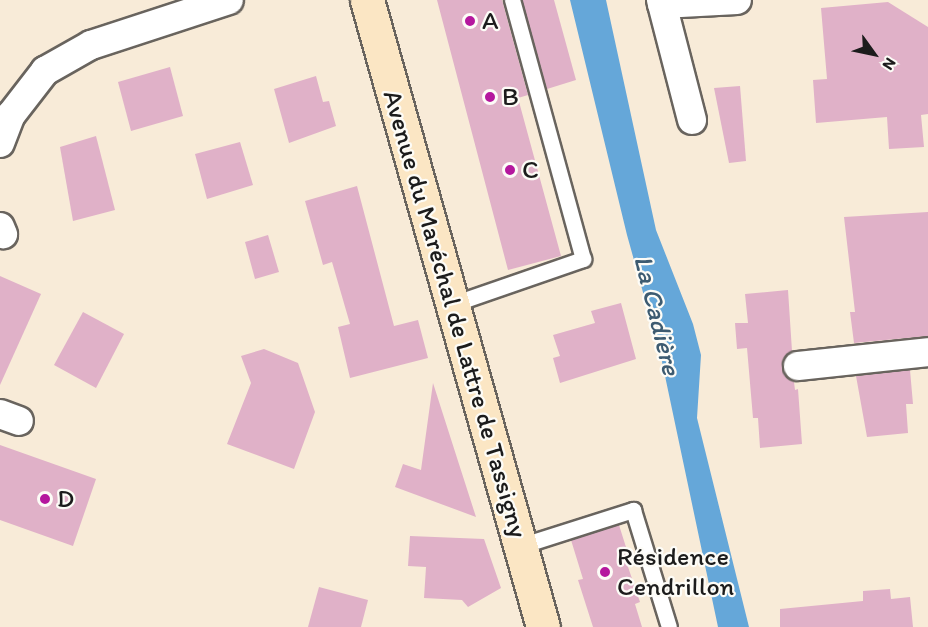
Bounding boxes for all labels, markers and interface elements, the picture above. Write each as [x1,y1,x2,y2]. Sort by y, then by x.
place label: A [482,5,499,37]
marker: A [463,14,477,28]
north arrow [844,24,904,84]
text: N [879,54,900,74]
place label: B [502,81,519,113]
street label: Avenue du Maréchal de Lattre de Tassigny [376,87,534,541]
marker: B [483,90,497,104]
place label: C [522,154,539,186]
marker: C [503,163,517,177]
water label: La Cadière [627,251,689,379]
place label: D [57,483,74,515]
marker: D [38,492,52,506]
place label: Résidence Cendrillon [617,541,734,602]
marker: Résidence Cendrillon [598,565,612,579]

